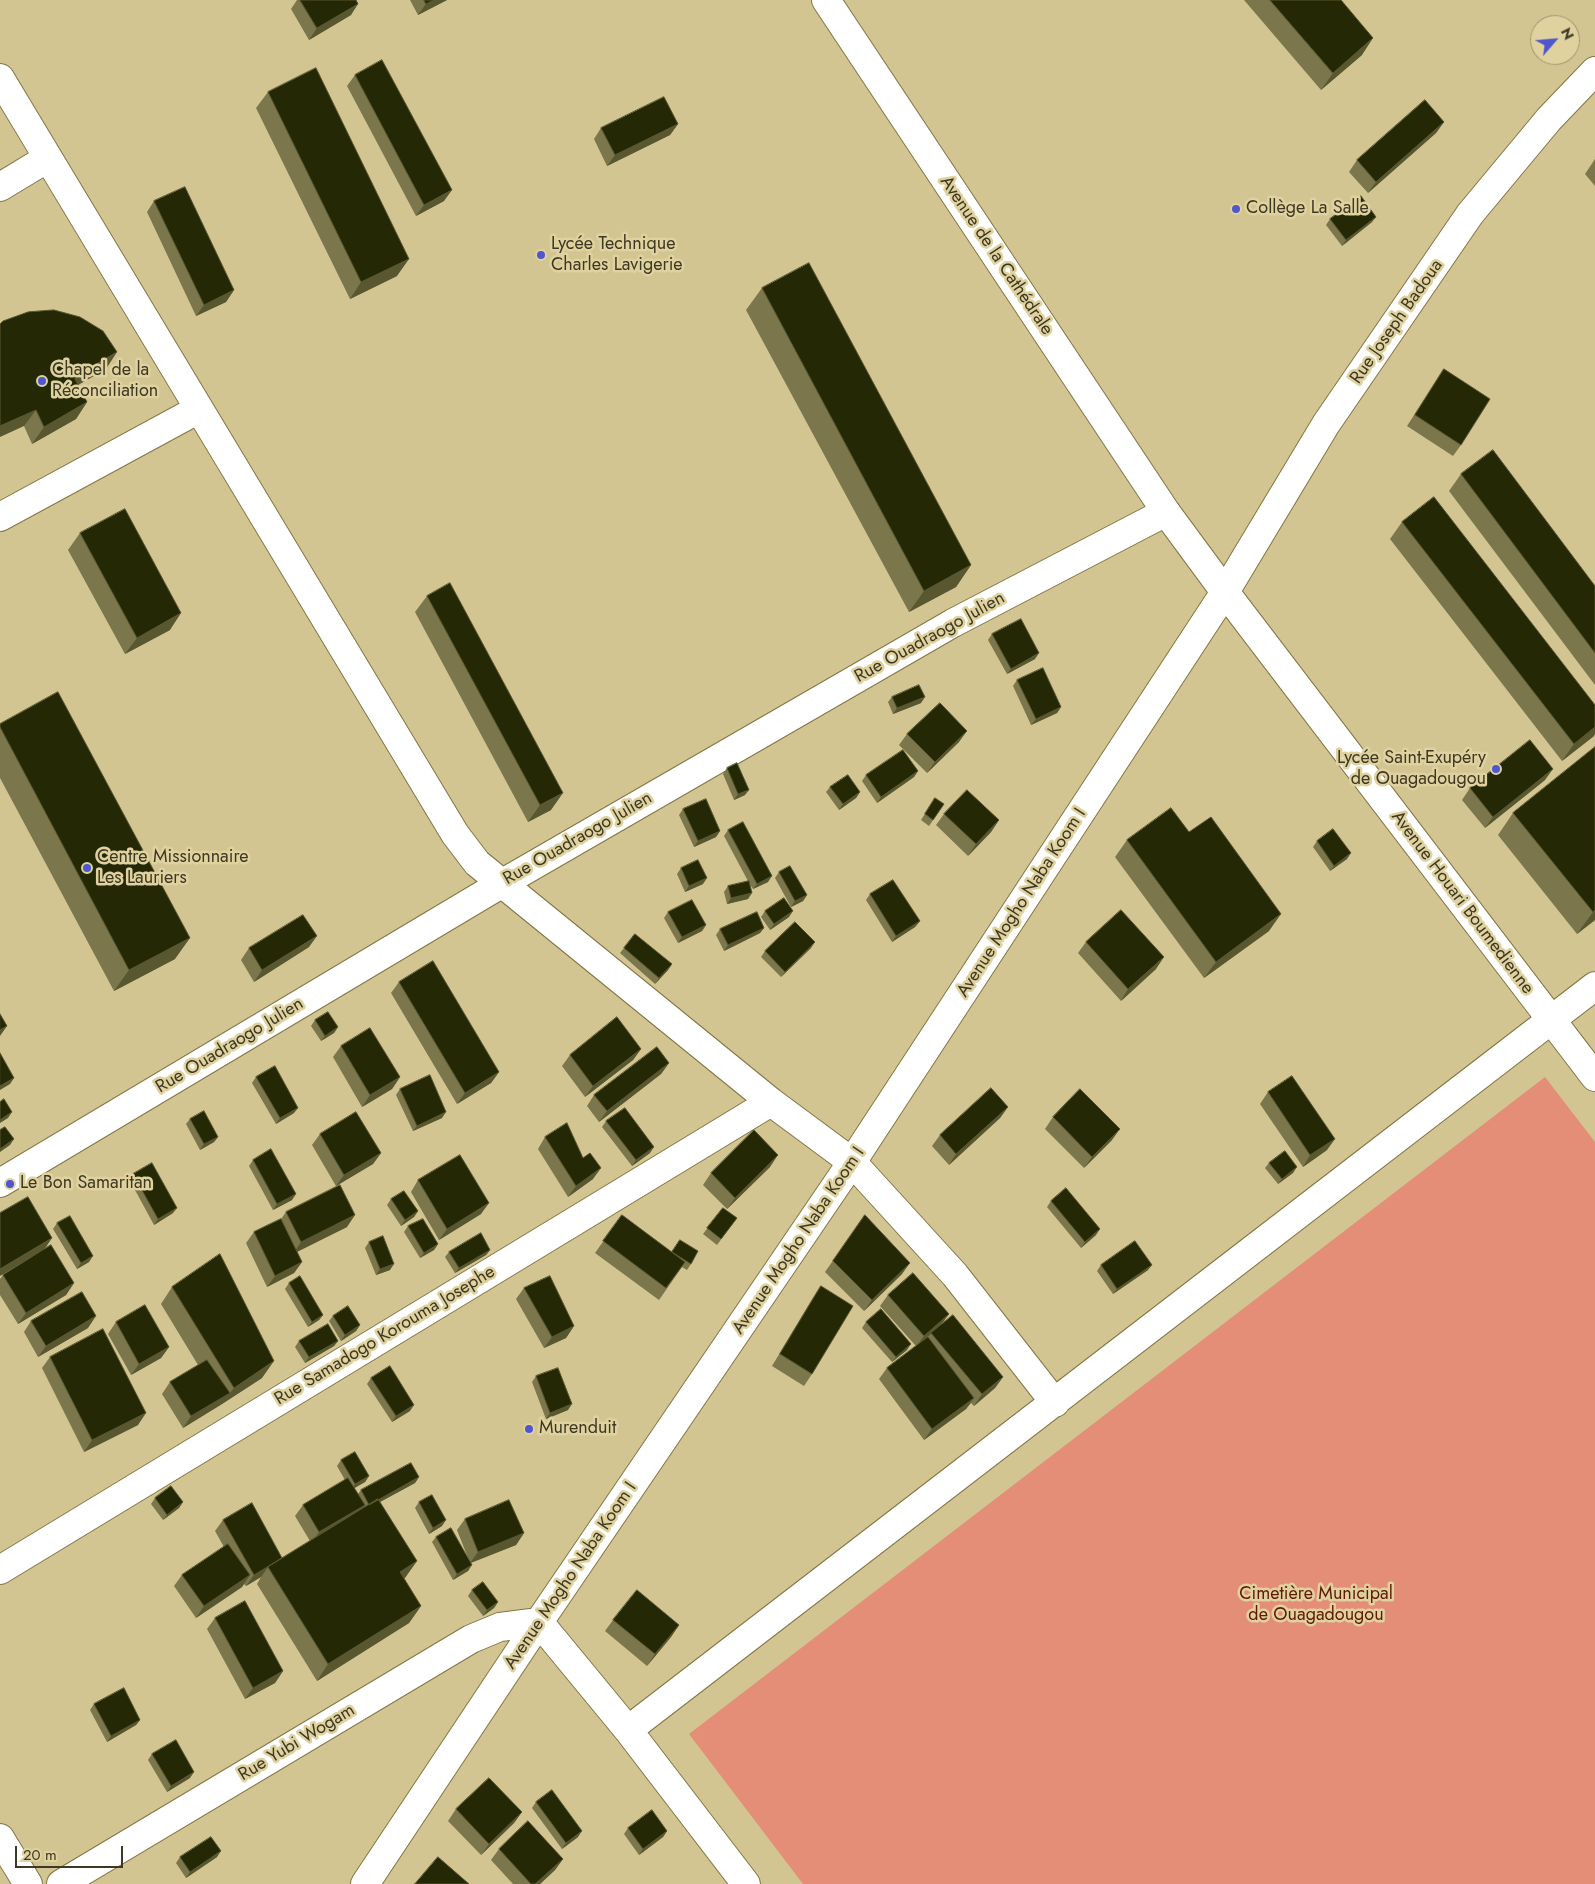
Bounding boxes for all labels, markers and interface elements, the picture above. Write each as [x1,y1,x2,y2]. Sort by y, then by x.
north arrow [1530,15,1580,65]
text: N [1556,24,1579,43]
street label: Avenue de la Cathédrale [935,172,1057,340]
place label: Collège La Salle [1246,198,1369,220]
marker: Collège La Salle [1230,203,1242,215]
place label: Lycée Technique Charles Lavigerie [551,234,683,276]
marker: Lycée Technique Charles Lavigerie [535,249,547,261]
street label: Rue Joseph Badoua [1346,256,1448,388]
place label: Chapel de la Réconciliation [52,360,158,402]
marker: Chapel de la Réconciliation [36,375,48,387]
street label: Rue Ouadraogo Julien [851,588,1009,688]
place label: Lycée Saint-Exupéry de Ouagadougou [1337,748,1486,791]
marker: Lycée Saint-Exupéry de Ouagadougou [1490,763,1502,775]
street label: Rue Ouadraogo Julien [500,788,656,890]
street label: Avenue Mogho Naba Koom I [953,804,1091,1002]
street label: Avenue Houari Boumedienne [1386,807,1538,999]
place label: Centre Missionnaire Les Lauriers [97,847,249,890]
marker: Centre Missionnaire Les Lauriers [81,862,93,874]
street label: Rue Ouadraogo Julien [152,993,308,1099]
street label: Avenue Mogho Naba Koom I [728,1143,870,1339]
place label: Le Bon Samaritan [20,1173,152,1195]
marker: Le Bon Samaritan [4,1178,16,1190]
street label: Rue Samadogo Korouma Josephe [271,1261,499,1411]
place label: Murenduit [539,1418,616,1440]
marker: Murenduit [523,1423,535,1435]
street label: Avenue Mogho Naba Koom I [500,1478,642,1674]
park label: Cimetière Municipal de Ouagadougou [1239,1584,1393,1626]
street label: Rue Yubi Wogam [235,1700,359,1786]
scale bar [18,1836,125,1868]
text: 20 m [23,1844,57,1866]

